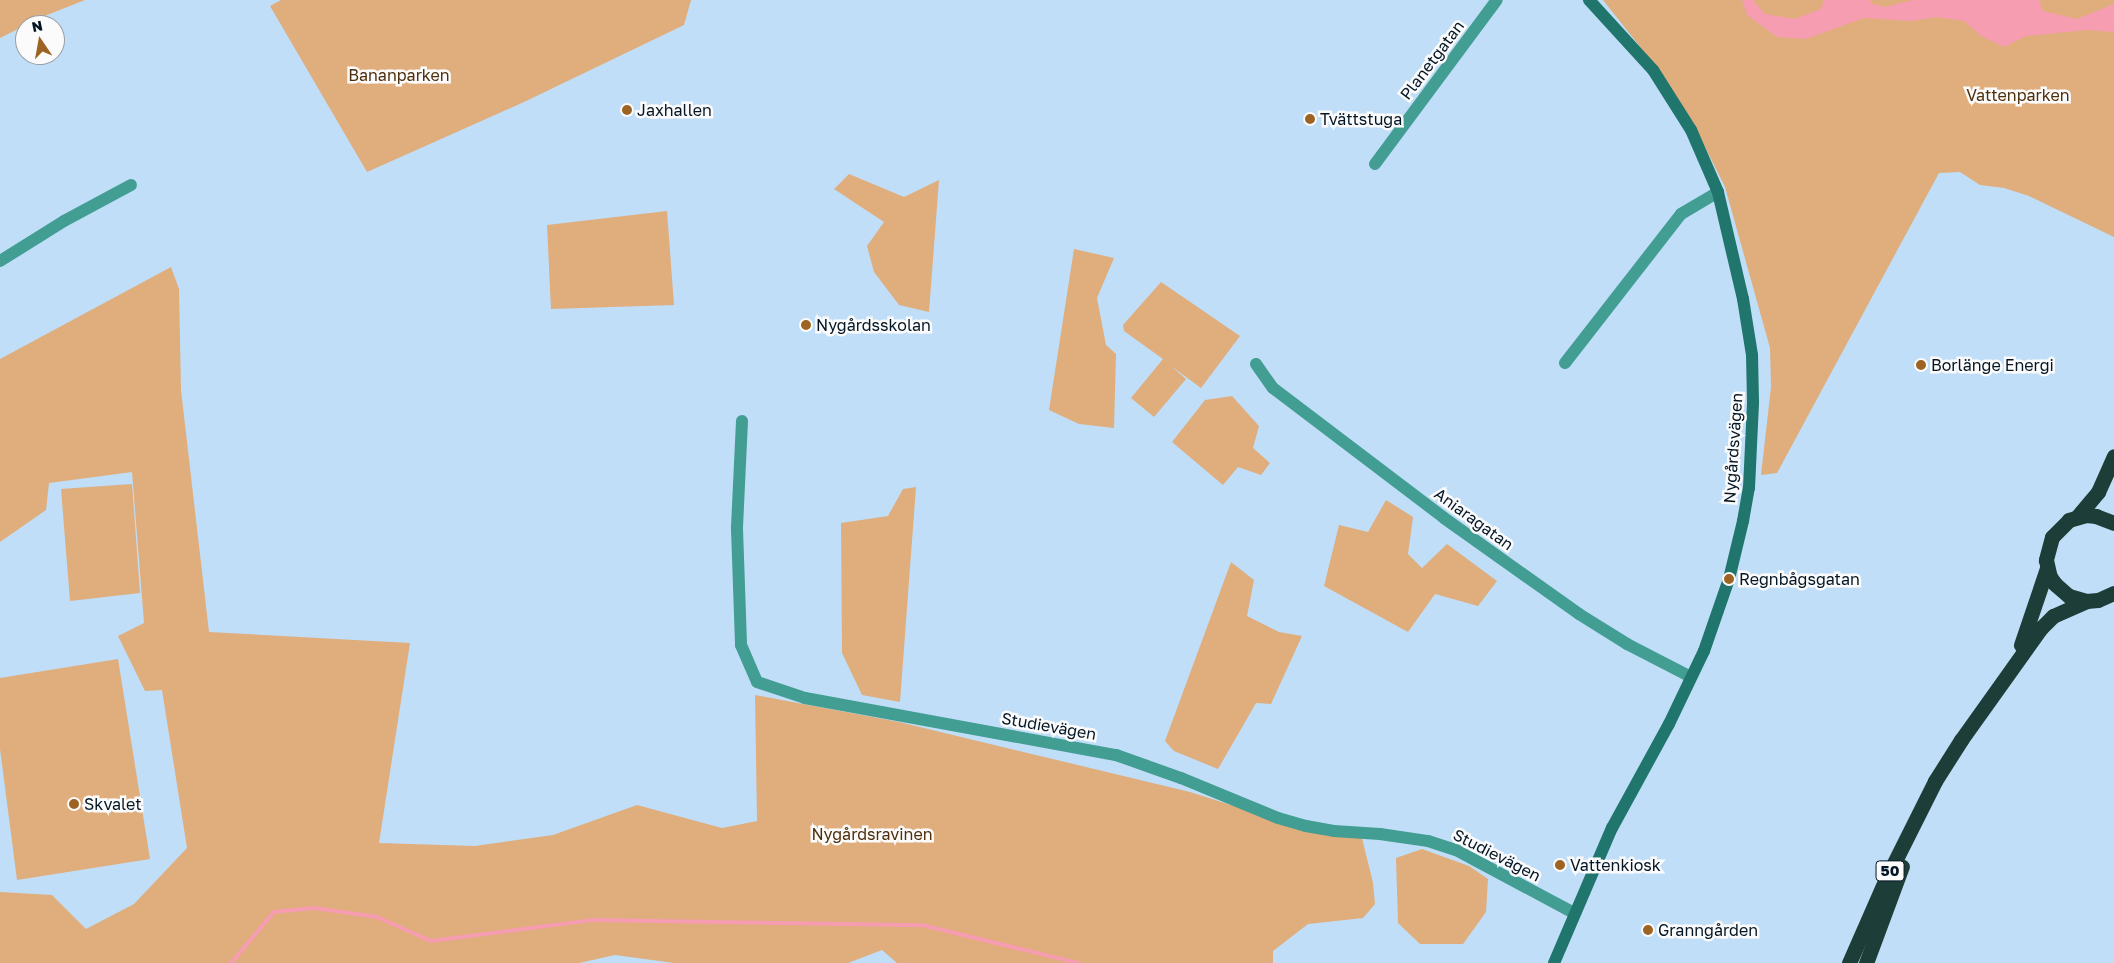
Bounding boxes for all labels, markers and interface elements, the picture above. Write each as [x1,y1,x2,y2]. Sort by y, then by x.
north arrow [15,15,65,65]
text: N [30,16,44,35]
street label: Planetgatan [1396,17,1468,103]
park label: Bananparken [348,65,450,85]
park label: Vattenparken [1966,85,2070,105]
place label: Jaxhallen [637,100,712,120]
marker: Jaxhallen [621,104,633,116]
place label: Tvättstuga [1320,109,1402,129]
marker: Tvättstuga [1304,113,1316,125]
place label: Nygårdsskolan [816,315,931,335]
marker: Nygårdsskolan [800,319,812,331]
place label: Borlänge Energi [1931,355,2054,375]
marker: Borlänge Energi [1915,359,1927,371]
street label: Nygårdsvägen [1720,392,1746,504]
street label: Aniaragatan [1431,484,1517,554]
place label: Regnbågsgatan [1739,569,1860,589]
marker: Regnbågsgatan [1723,573,1735,585]
street label: Studievägen [1000,708,1098,744]
place label: Skvalet [84,794,142,814]
marker: Skvalet [68,798,80,810]
park label: Nygårdsravinen [811,824,933,844]
street label: Studievägen [1450,825,1544,885]
place label: Vattenkiosk [1570,855,1661,875]
road number: 50 [1875,858,1905,884]
marker: Vattenkiosk [1554,859,1566,871]
place label: Granngården [1658,920,1758,940]
marker: Granngården [1642,924,1654,936]

